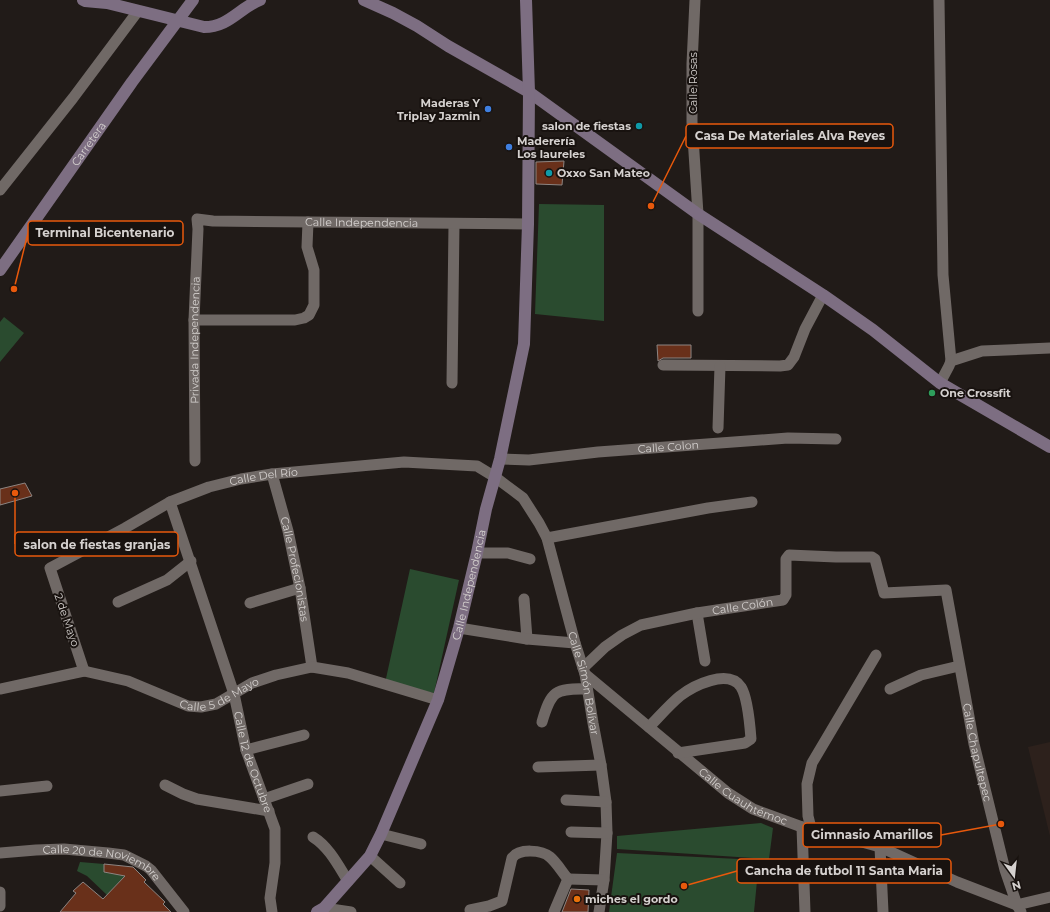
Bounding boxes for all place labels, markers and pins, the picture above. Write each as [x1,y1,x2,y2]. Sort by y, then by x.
place label: Maderas Y Triplay Jazmin [397,96,481,123]
marker: Maderas Y Triplay Jazmin [483,104,493,114]
place label: salon de fiestas [542,119,631,133]
marker: salon de fiestas [634,121,644,131]
callout: Casa De Materiales Alva Reyes [686,124,893,148]
place label: Maderería Los laureles [517,134,585,161]
marker: Maderería Los laureles [504,142,514,152]
place label: Oxxo San Mateo [557,166,650,180]
marker: Oxxo San Mateo [544,168,554,178]
callout: Terminal Bicentenario [28,221,183,245]
place label: One Crossfit [940,386,1011,400]
marker: One Crossfit [927,388,937,398]
callout: salon de fiestas granjas [15,532,178,556]
callout: Gimnasio Amarillos [803,823,941,847]
callout: Cancha de futbol 11 Santa Maria [737,859,951,883]
place label: miches el gordo [585,892,678,906]
marker: miches el gordo [572,894,582,904]

